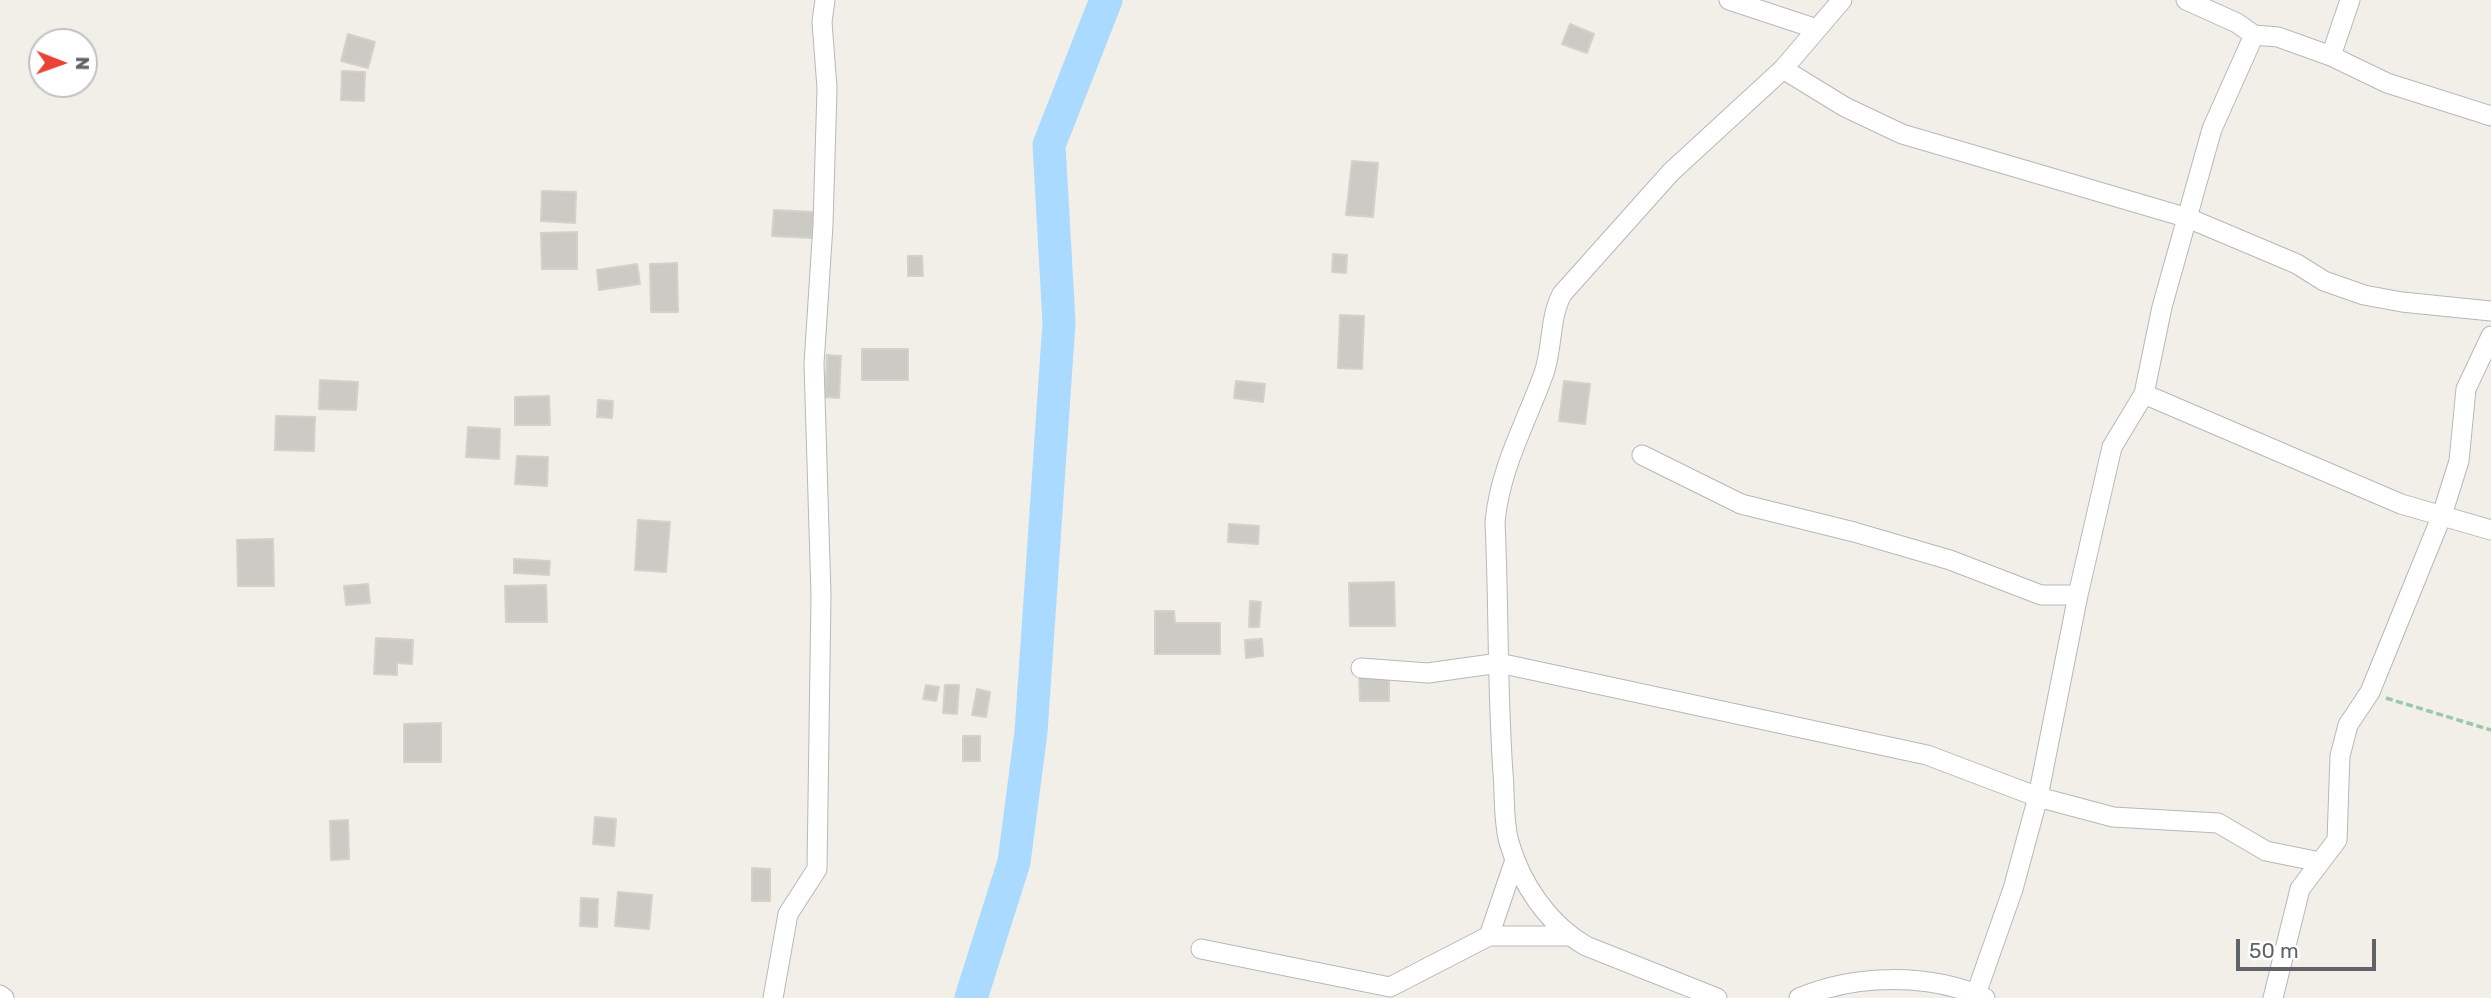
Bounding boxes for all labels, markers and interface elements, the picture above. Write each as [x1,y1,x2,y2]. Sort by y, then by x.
north arrow [28,28,98,98]
text: N [71,56,94,70]
scale bar [2239,925,2379,969]
text: 50 m [2249,938,2299,963]

